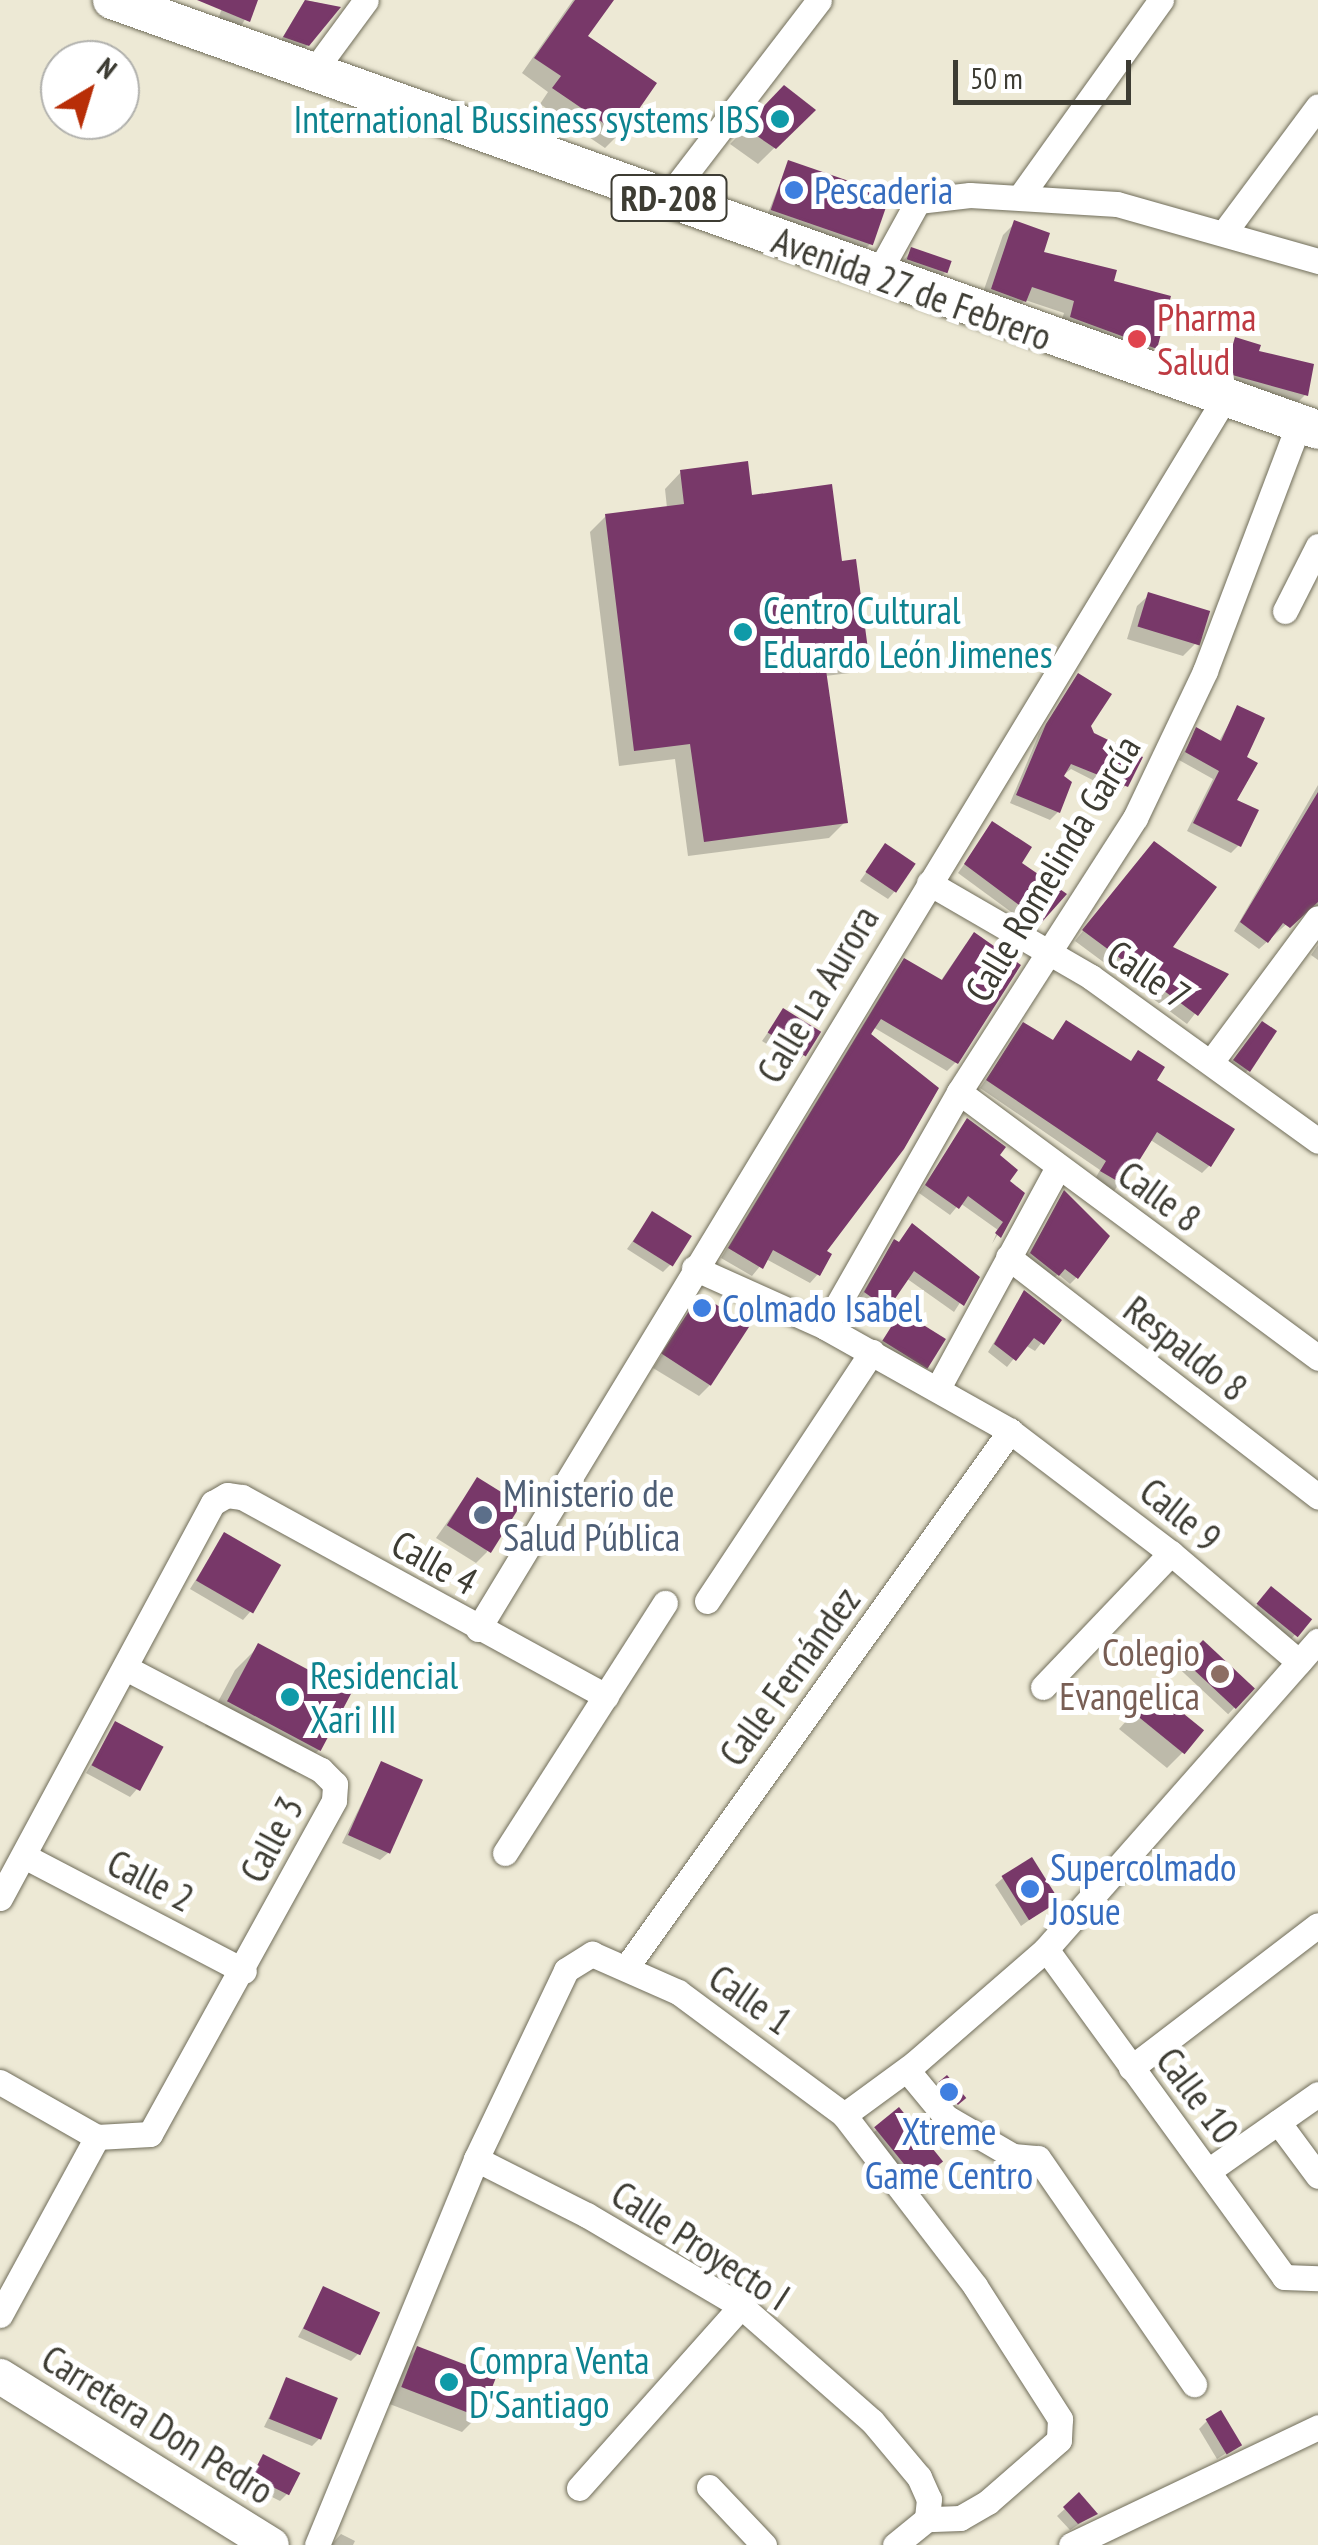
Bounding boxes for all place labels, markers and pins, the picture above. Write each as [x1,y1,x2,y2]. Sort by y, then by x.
place label: International Bussiness systems IBS [294,96,760,142]
marker: International Bussiness systems IBS [769,108,791,130]
place label: Pescaderia [814,167,953,213]
marker: Pescaderia [783,179,805,201]
place label: Pharma Salud [1157,294,1256,383]
marker: Pharma Salud [1126,328,1148,350]
place label: Centro Cultural Eduardo León Jimenes [763,587,1052,676]
marker: Centro Cultural Eduardo León Jimenes [732,621,754,643]
place label: Colmado Isabel [722,1285,922,1331]
marker: Colmado Isabel [691,1297,713,1319]
place label: Ministerio de Salud Pública [503,1470,680,1560]
marker: Ministerio de Salud Pública [472,1504,494,1526]
place label: Colegio Evangelica [1059,1629,1200,1718]
place label: Residencial Xari III [310,1652,458,1742]
marker: Colegio Evangelica [1209,1663,1231,1685]
marker: Residencial Xari III [279,1686,301,1708]
place label: Supercolmado Josue [1050,1844,1236,1934]
marker: Supercolmado Josue [1019,1878,1041,1900]
marker: Xtreme Game Centro [938,2081,960,2103]
place label: Xtreme Game Centro [865,2108,1033,2198]
place label: Compra Venta D'Santiago [469,2337,650,2426]
marker: Compra Venta D'Santiago [438,2371,460,2393]

